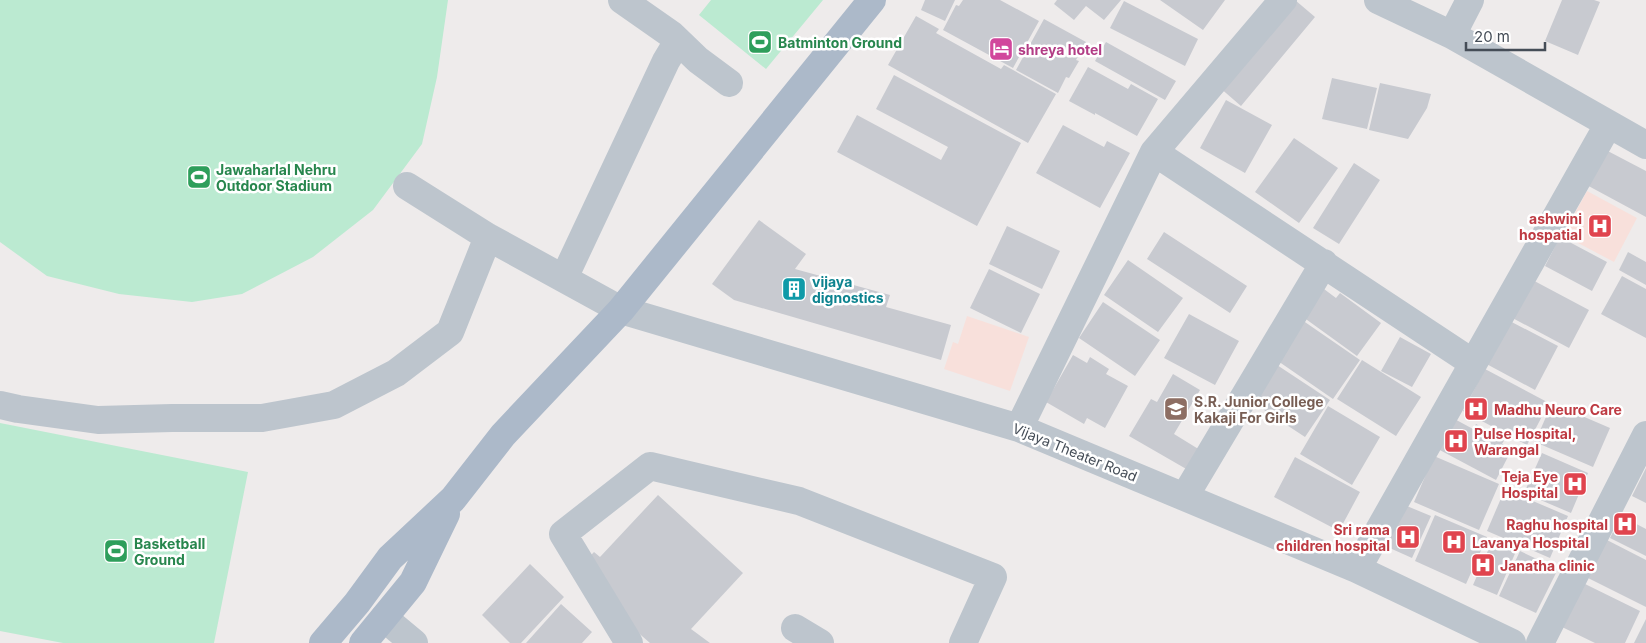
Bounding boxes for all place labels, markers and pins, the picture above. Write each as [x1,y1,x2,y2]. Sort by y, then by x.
sports icon: Batminton Ground [747,29,773,55]
place label: Batminton Ground [778,34,902,51]
hotel icon: shreya hotel [988,36,1014,62]
place label: shreya hotel [1018,41,1102,58]
place label: Jawaharlal Nehru Outdoor Stadium [216,161,336,194]
sports icon: Jawaharlal Nehru Outdoor Stadium [186,164,212,190]
place label: ashwini hospatial [1519,210,1582,243]
hospital icon: ashwini hospatial [1587,213,1613,239]
place label: vijaya dignostics [812,273,884,306]
building icon: vijaya dignostics [781,276,807,302]
place label: S.R. Junior College Kakaji For Girls [1194,393,1324,426]
school or university icon: S.R. Junior College Kakaji For Girls [1163,396,1189,422]
hospital icon: Madhu Neuro Care [1463,396,1489,422]
place label: Madhu Neuro Care [1494,401,1622,418]
place label: Pulse Hospital, Warangal [1474,425,1576,458]
hospital icon: Pulse Hospital, Warangal [1443,428,1469,454]
place label: Teja Eye Hospital [1501,468,1558,501]
hospital icon: Teja Eye Hospital [1562,471,1588,497]
hospital icon: Raghu hospital [1612,511,1638,537]
place label: Raghu hospital [1506,516,1608,533]
place label: Sri rama children hospital [1276,521,1390,554]
hospital icon: Sri rama children hospital [1395,524,1421,550]
hospital icon: Lavanya Hospital [1441,529,1467,555]
place label: Lavanya Hospital [1472,534,1589,551]
place label: Basketball Ground [134,535,205,568]
sports icon: Basketball Ground [103,538,129,564]
hospital icon: Janatha clinic [1470,552,1496,578]
place label: Janatha clinic [1500,557,1595,574]

